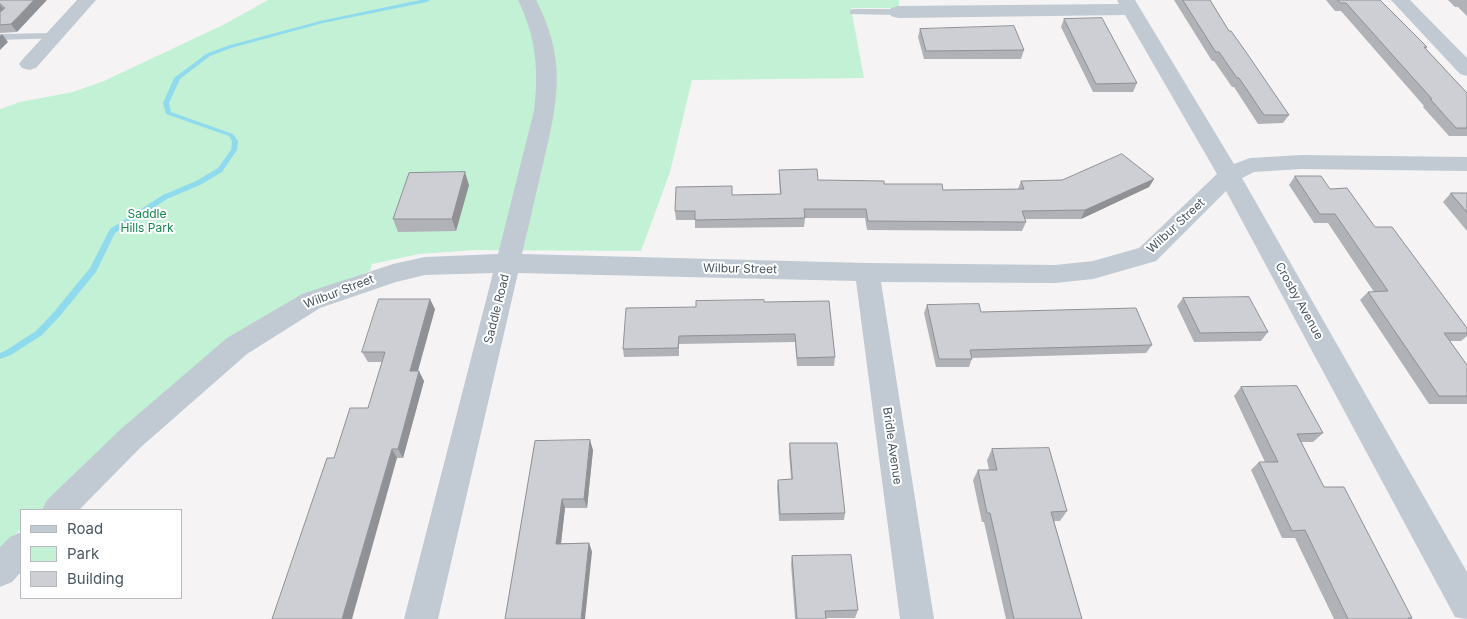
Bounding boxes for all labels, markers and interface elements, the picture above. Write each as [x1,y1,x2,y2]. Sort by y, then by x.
street label: Wilbur Street [1144,196,1208,256]
park label: Saddle Hills Park [120,207,174,235]
street label: Crosby Avenue [1272,260,1326,342]
street label: Wilbur Street [703,261,777,277]
street label: Wilbur Street [302,272,376,312]
street label: Saddle Road [481,273,513,345]
street label: Bridle Avenue [879,406,905,486]
legend [20,509,182,599]
text: Road [67,519,103,538]
text: Park [67,544,99,563]
text: Building [67,569,124,588]

